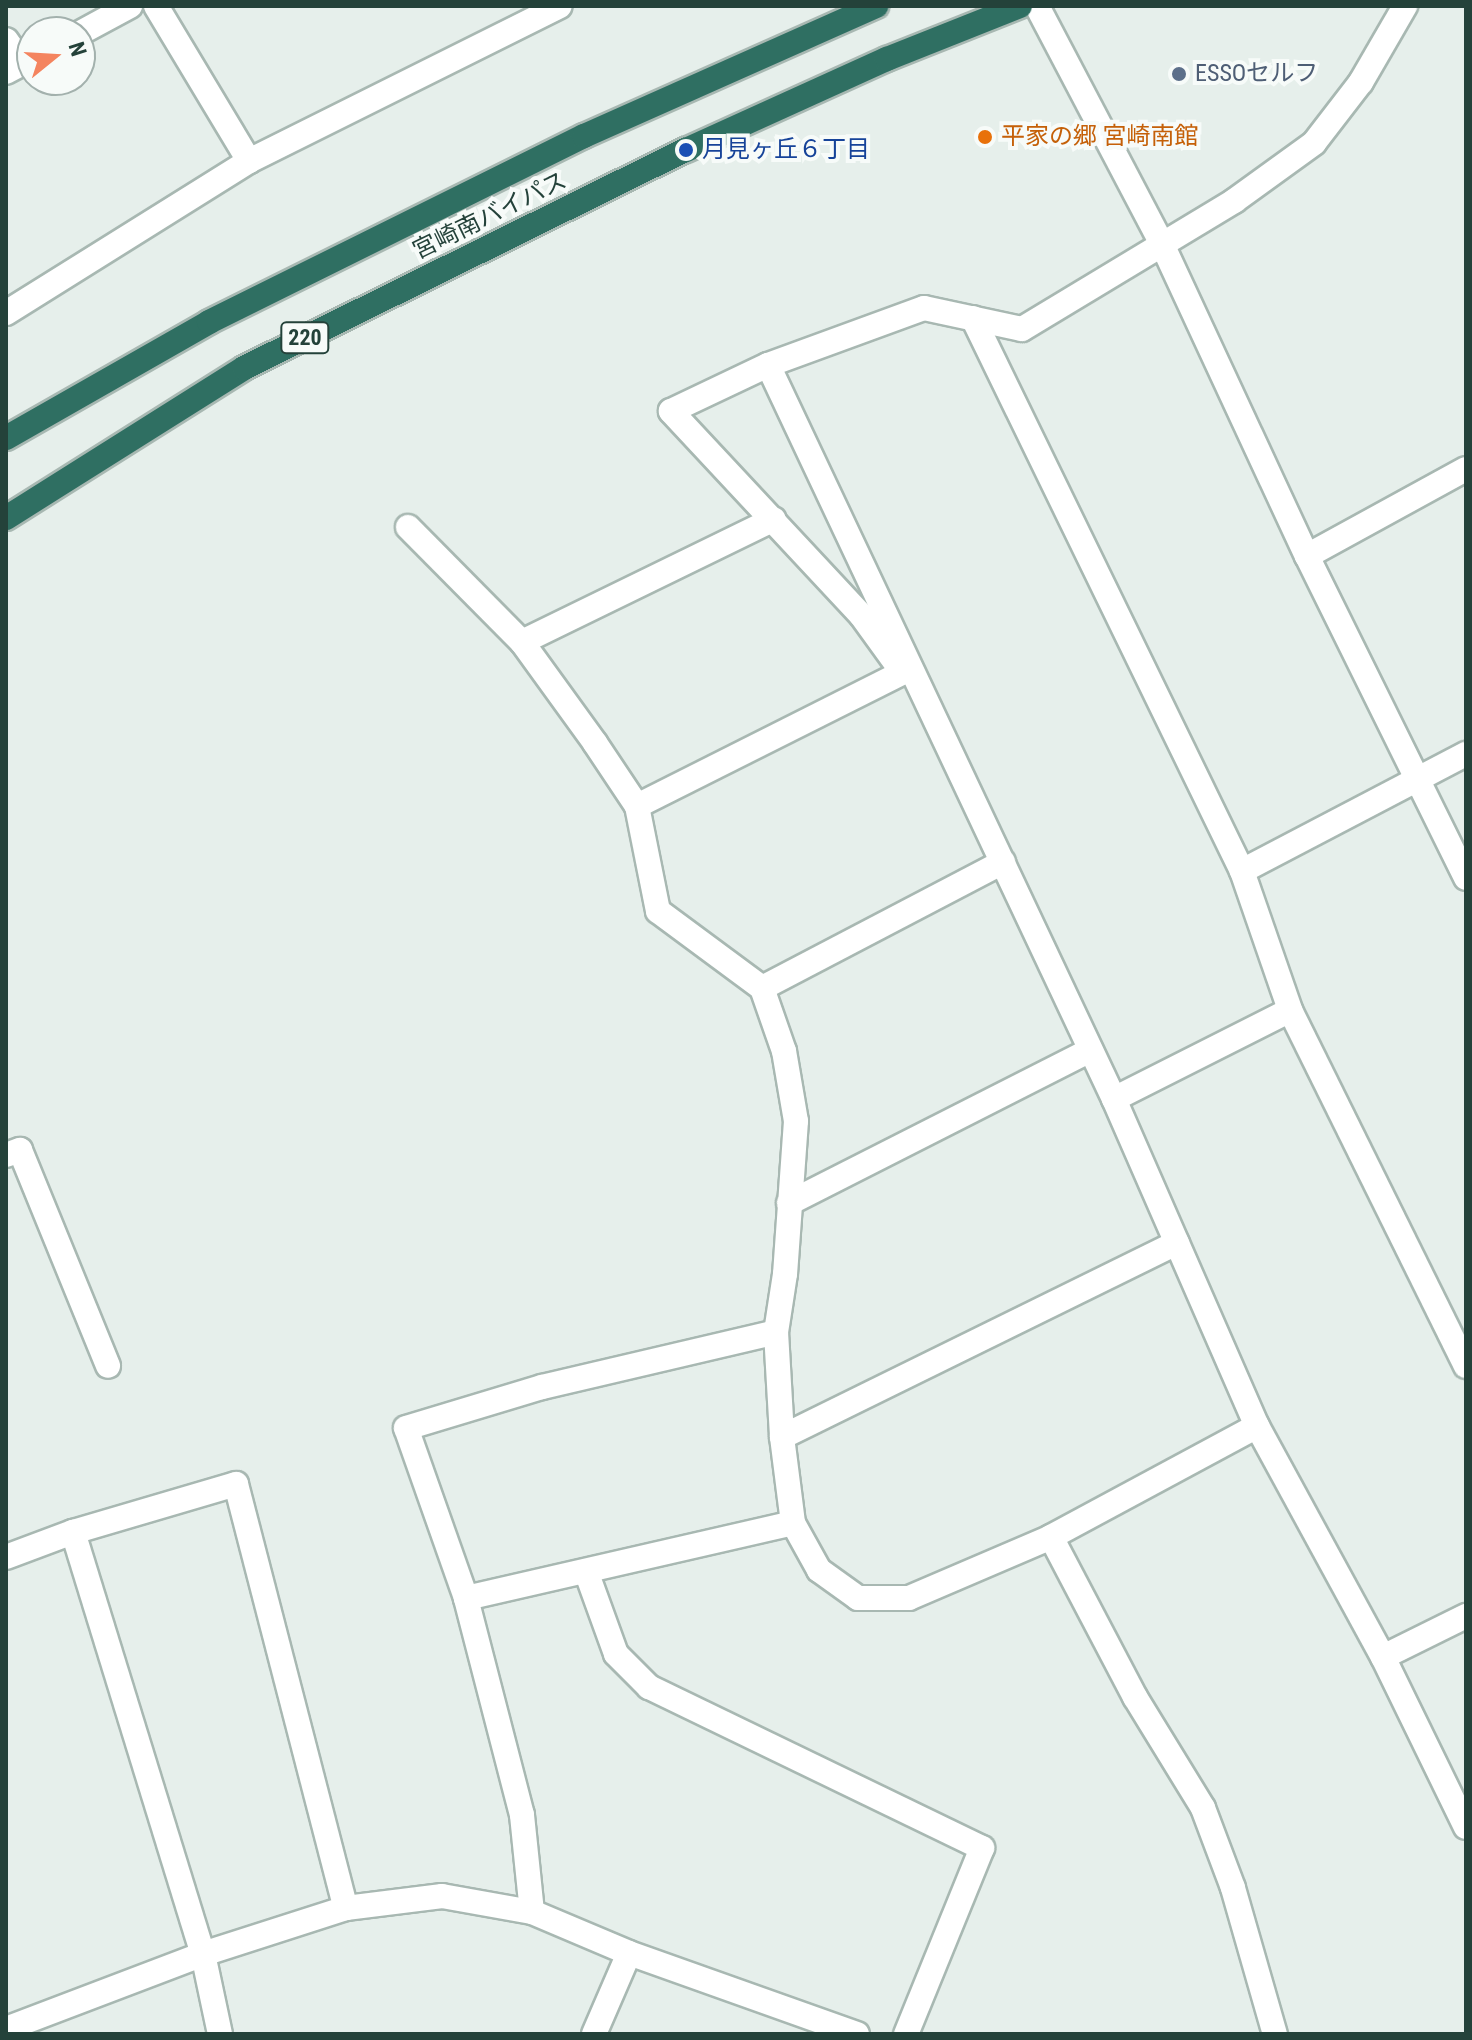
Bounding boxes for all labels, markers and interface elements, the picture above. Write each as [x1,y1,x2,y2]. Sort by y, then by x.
north arrow [16,16,96,96]
text: N [63,39,91,59]
place label: ESSOセルフ [1195,60,1318,88]
marker: ESSOセルフ [1170,65,1188,83]
place label: 平家の郷 宮崎南館 [1001,123,1199,151]
marker: 平家の郷 宮崎南館 [976,128,994,146]
place label: 月見ヶ丘６丁目 [702,136,870,164]
marker: 月見ヶ丘６丁目 [677,141,695,159]
street label: 宮崎南バイパス [408,166,572,266]
road number: 220 [279,320,331,356]

